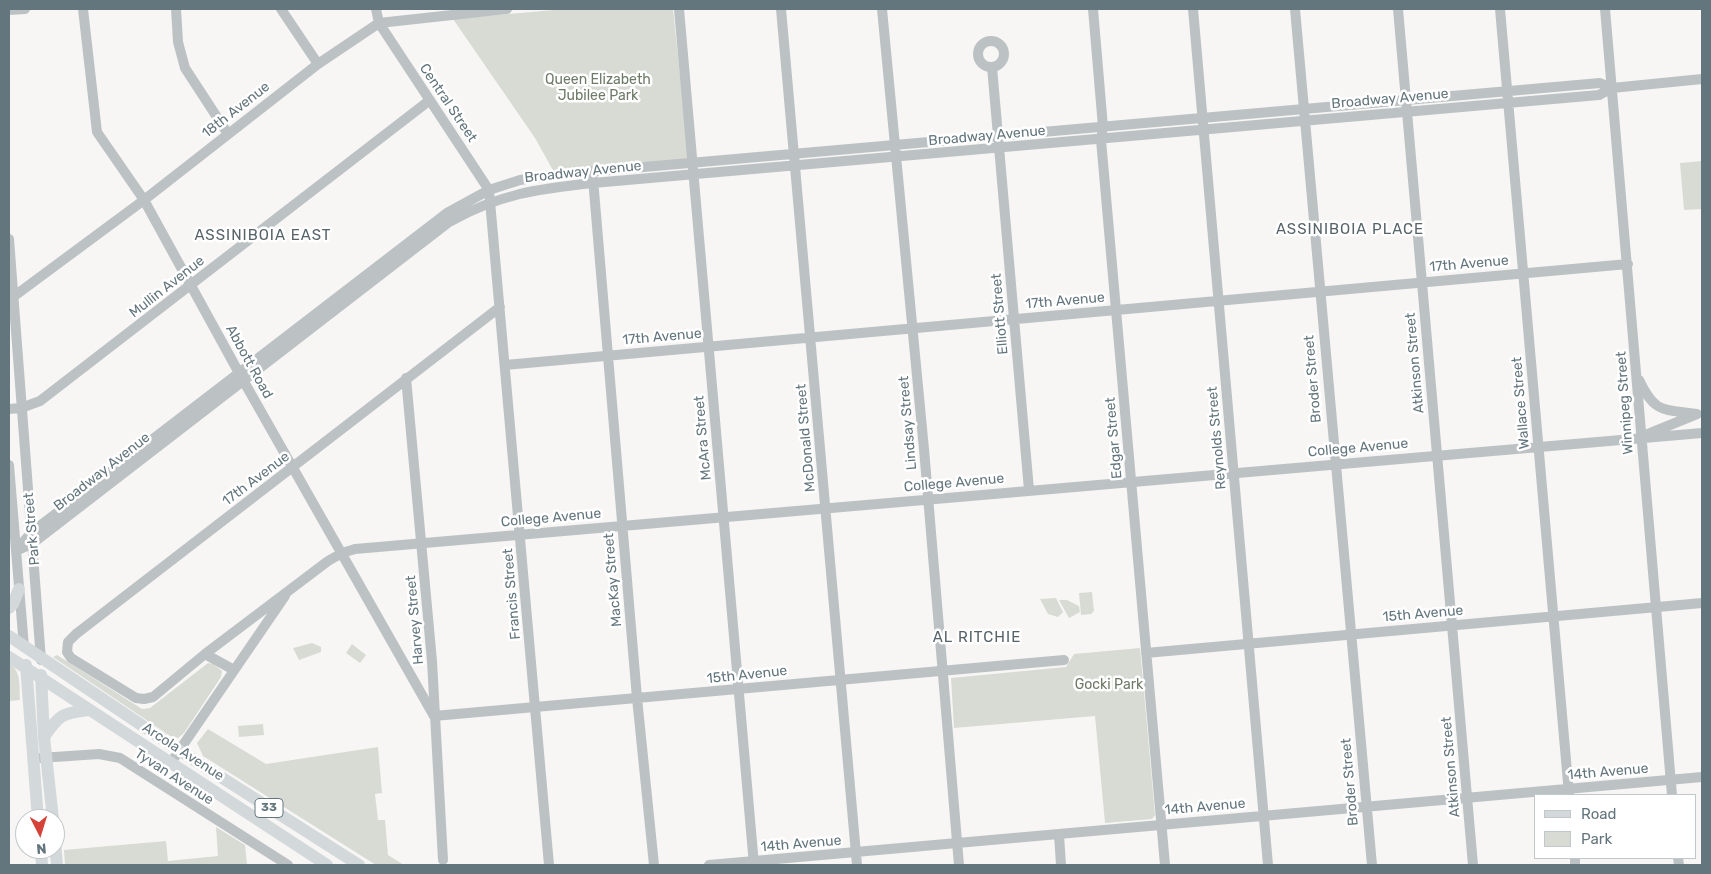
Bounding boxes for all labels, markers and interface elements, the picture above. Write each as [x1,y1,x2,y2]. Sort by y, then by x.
street label: Central Street [416,60,480,146]
park label: Queen Elizabeth Jubilee Park [545,72,651,104]
street label: 18th Avenue [199,78,273,142]
street label: Broadway Avenue [1331,86,1449,112]
street label: Broadway Avenue [928,123,1046,149]
street label: Broadway Avenue [524,158,642,186]
district label: ASSINIBOIA PLACE [1274,221,1426,239]
district label: ASSINIBOIA EAST [193,227,333,245]
street label: Mullin Avenue [126,252,208,322]
street label: 17th Avenue [1429,252,1509,276]
street label: Elliott Street [988,273,1012,355]
street label: 17th Avenue [1025,289,1105,313]
street label: Atkinson Street [1402,312,1428,414]
street label: Abbott Road [222,322,276,402]
street label: 17th Avenue [622,325,702,349]
street label: Broder Street [1301,334,1325,424]
street label: Winnipeg Street [1613,351,1637,455]
street label: Wallace Street [1509,356,1533,450]
street label: Lindsay Street [896,375,920,471]
street label: McDonald Street [793,383,819,493]
street label: Reynolds Street [1204,386,1230,490]
street label: McAra Street [691,395,715,481]
street label: Edgar Street [1102,396,1126,480]
street label: Broadway Avenue [51,429,153,515]
street label: College Avenue [1307,435,1409,461]
street label: 17th Avenue [219,448,293,510]
street label: College Avenue [903,470,1005,496]
street label: Park Street [20,492,44,566]
street label: College Avenue [500,505,602,531]
street label: MacKay Street [601,532,625,628]
street label: Francis Street [500,548,524,640]
street label: Harvey Street [403,575,427,665]
street label: 15th Avenue [1382,602,1464,626]
district label: AL RITCHIE [932,629,1022,647]
street label: 15th Avenue [706,662,788,688]
park label: Gocki Park [1075,677,1143,693]
street label: Atkinson Street [1438,716,1464,818]
street label: Arcola Avenue [139,719,227,785]
street label: Broder Street [1338,737,1362,827]
street label: Tyvan Avenue [131,745,217,809]
street label: 14th Avenue [1567,760,1649,784]
legend [1534,794,1696,859]
street label: 14th Avenue [1164,795,1246,819]
road number: 33 [255,798,283,818]
text: Road [1581,805,1617,823]
north arrow [15,809,65,859]
text: Park [1581,830,1612,848]
street label: 14th Avenue [760,832,842,856]
text: N [36,840,47,857]

